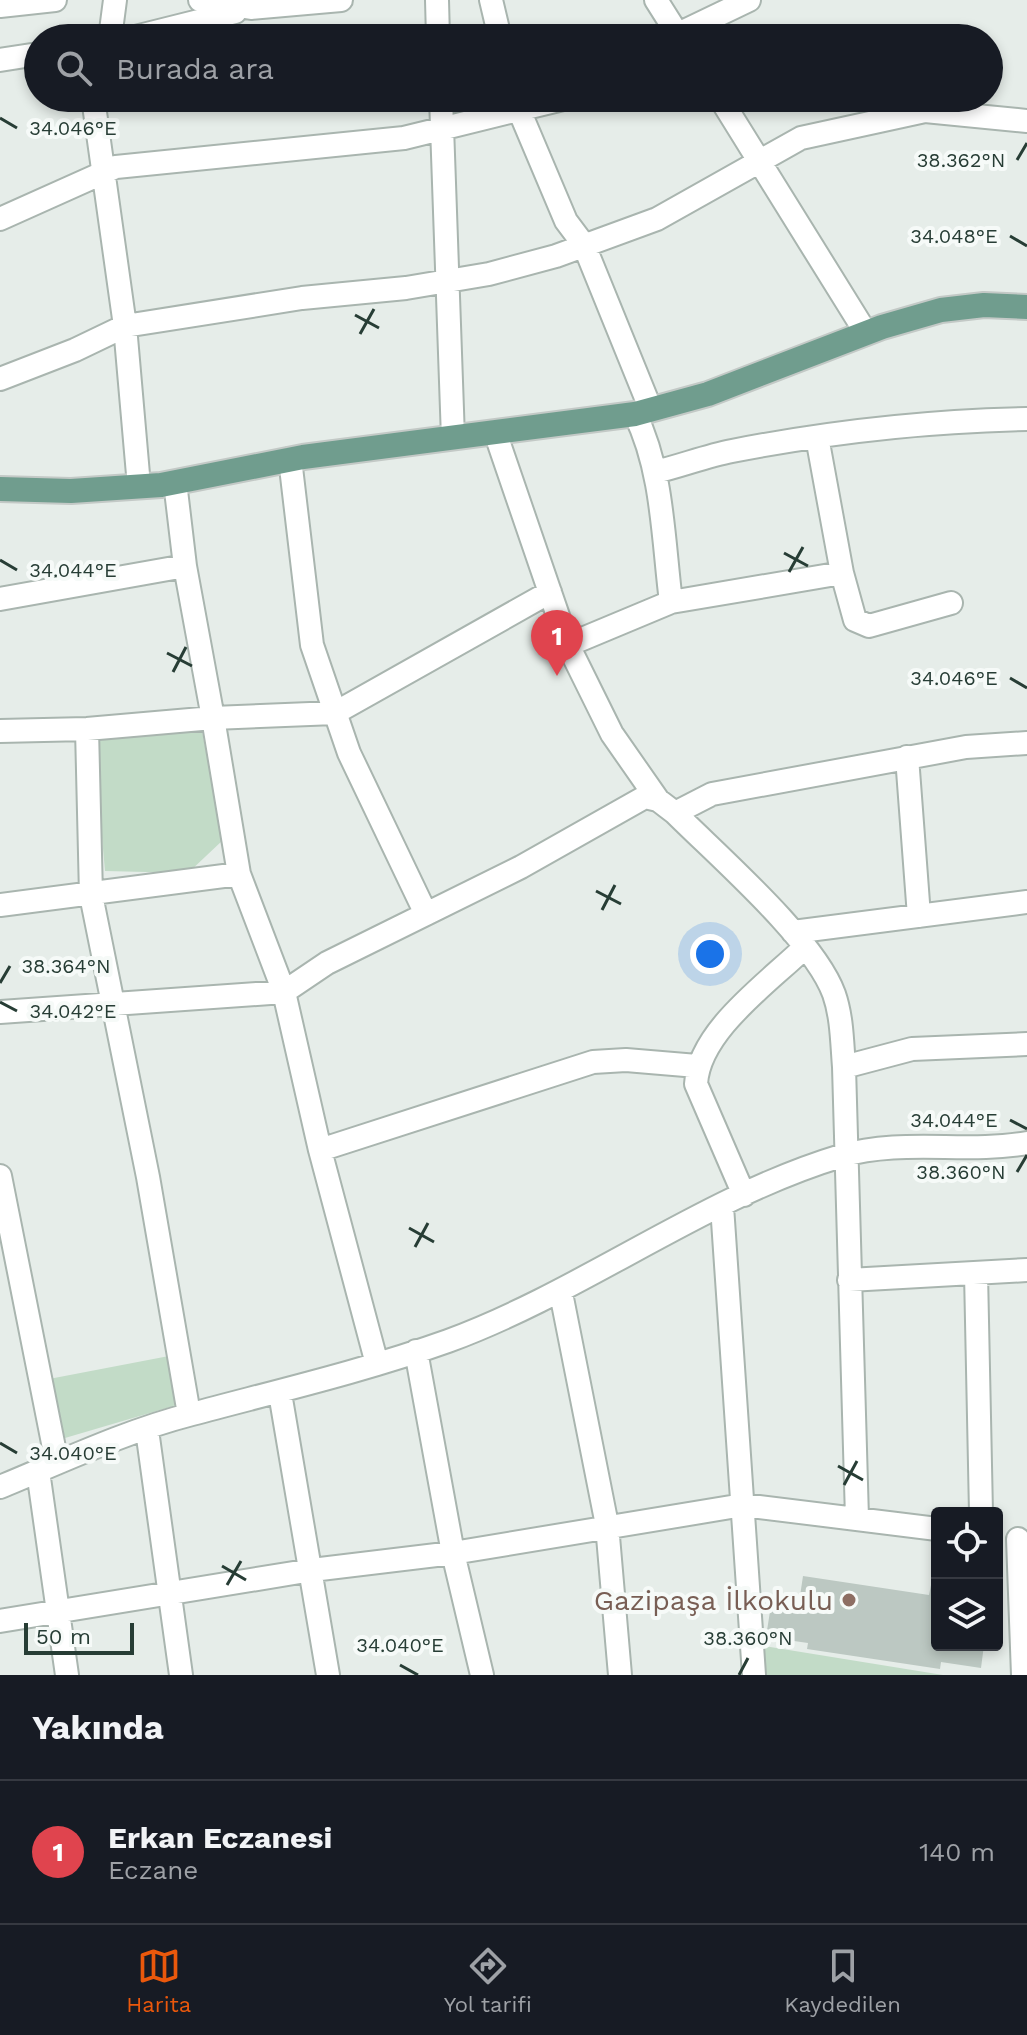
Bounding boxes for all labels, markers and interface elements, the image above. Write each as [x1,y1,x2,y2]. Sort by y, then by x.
search box [24,24,1003,112]
icon: search [52,46,96,90]
text: Burada ara [116,51,274,86]
text: 34.046°E [29,116,117,140]
text: 38.362°N [917,148,1005,172]
text: 34.048°E [910,224,998,248]
text: 34.044°E [29,558,117,582]
pin: 1 [531,610,583,676]
text: 34.046°E [910,666,998,690]
your location [690,934,730,974]
text: 38.364°N [21,954,111,978]
text: 34.042°E [30,999,116,1023]
text: 34.044°E [910,1108,998,1132]
text: 38.360°N [916,1160,1006,1184]
text: 34.040°E [29,1441,117,1465]
map controls [931,1507,1003,1651]
button: locate [931,1507,1003,1579]
button: layers [931,1579,1003,1651]
place label: Gazipaşa İlkokulu [594,1584,833,1617]
marker: Gazipaşa İlkokulu [840,1591,858,1609]
scale bar [24,1619,134,1655]
text: 50 m [36,1624,91,1649]
text: 38.360°N [703,1626,793,1650]
text: 34.040°E [356,1633,444,1657]
text: Yakında [32,1707,164,1747]
text: Erkan Eczanesi [108,1820,332,1855]
text: 1 [52,1837,64,1867]
text: 140 m [919,1837,995,1867]
text: Eczane [108,1855,198,1885]
tab: Harita [126,1944,191,2017]
tab: Yol tarifi [444,1944,532,2017]
tab: Kaydedilen [784,1944,901,2017]

